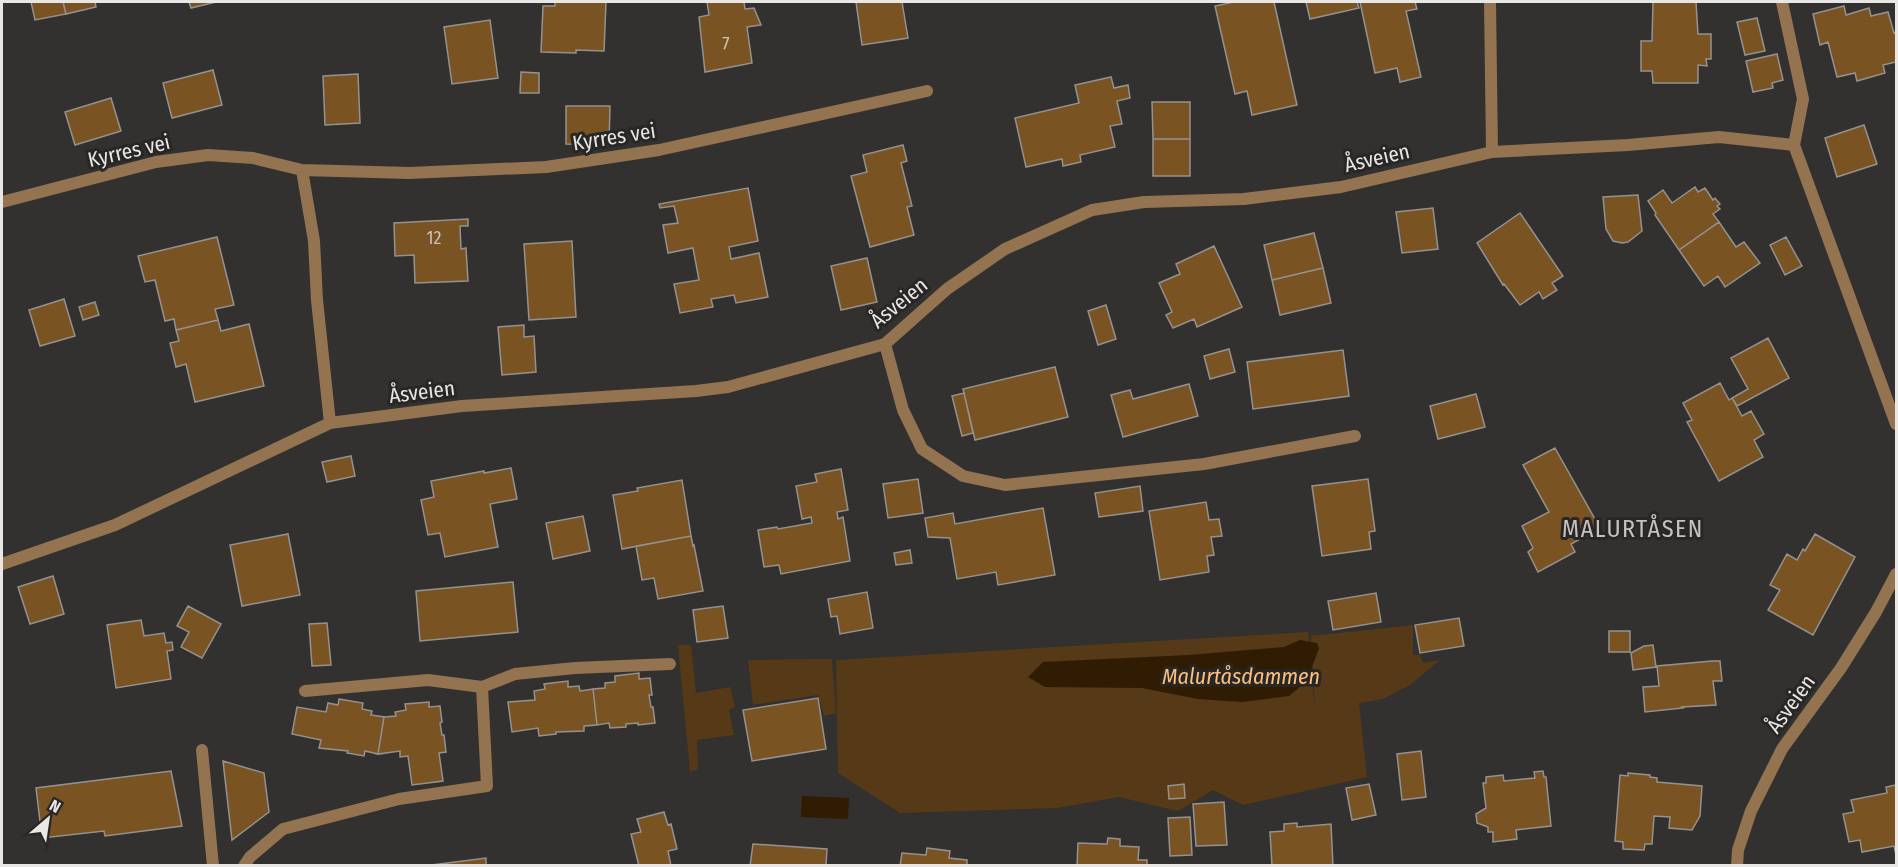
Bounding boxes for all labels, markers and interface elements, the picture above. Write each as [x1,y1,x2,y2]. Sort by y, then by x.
house number: 7 [722,33,730,55]
street label: Kyrres vei [571,118,657,156]
street label: Kyrres vei [85,129,173,173]
street label: Åsveien [1342,138,1412,178]
house number: 12 [427,227,442,249]
street label: Åsveien [865,272,933,334]
street label: Åsveien [388,375,456,409]
district label: MALURTÅSEN [1562,514,1704,543]
water label: Malurtåsdammen [1162,663,1320,690]
street label: Åsveien [1761,670,1821,738]
north arrow [18,789,78,849]
text: N [46,796,64,817]

